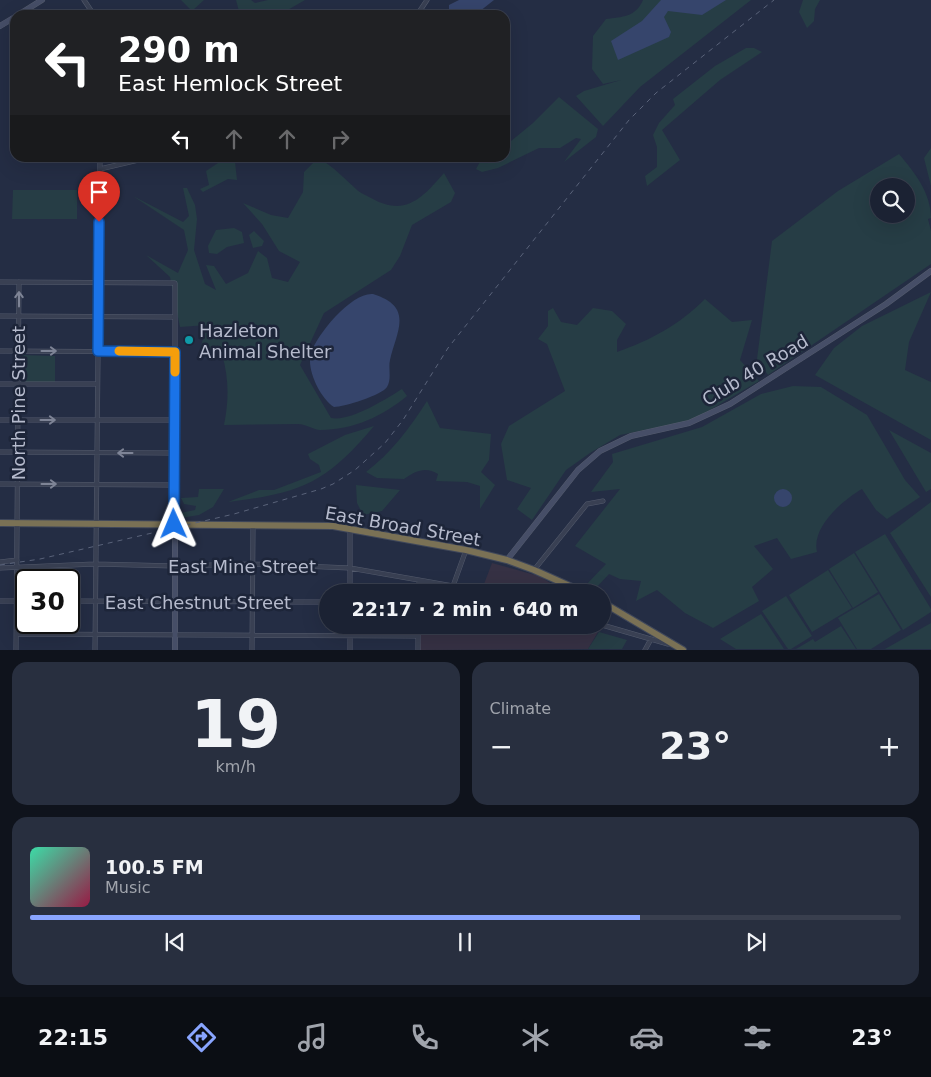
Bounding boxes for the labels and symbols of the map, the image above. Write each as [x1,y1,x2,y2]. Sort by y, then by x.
pin [78,171,120,222]
one-way arrow [14,291,24,308]
place label: Hazleton Animal Shelter [199,320,332,362]
street label: North Pine Street [8,326,29,480]
street label: Club 40 Road [698,330,812,410]
marker: Hazleton Animal Shelter [183,334,195,346]
one-way arrow [40,346,56,356]
one-way arrow [40,415,56,425]
one-way arrow [117,448,134,458]
one-way arrow [40,479,56,489]
position arrow [147,497,199,549]
street label: East Broad Street [323,502,483,550]
street label: East Mine Street [168,556,316,577]
speed limit sign: 30 [15,569,80,634]
street label: East Chestnut Street [105,592,291,613]

